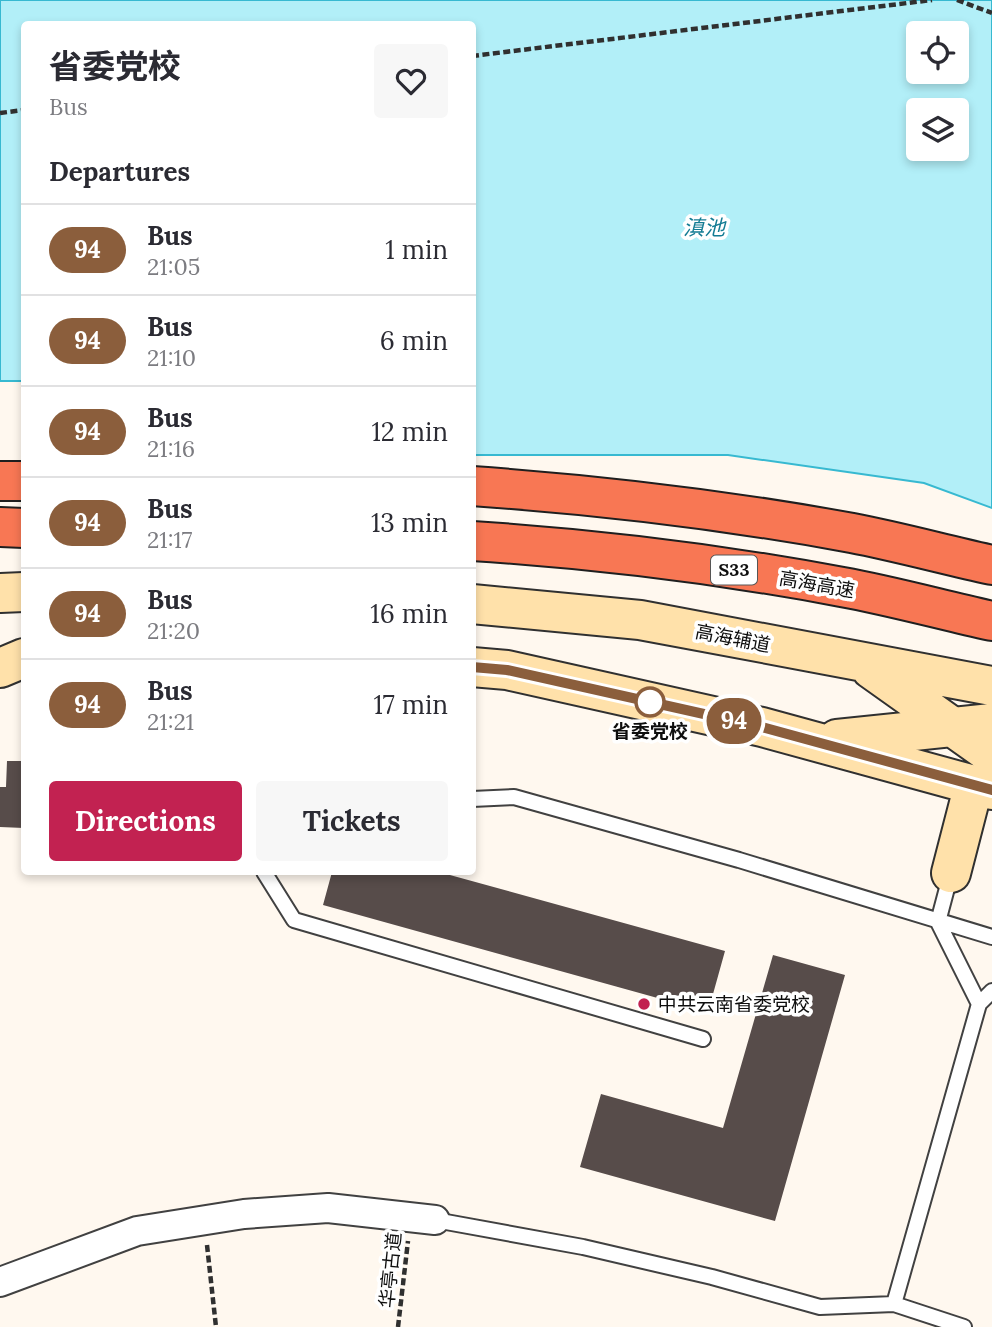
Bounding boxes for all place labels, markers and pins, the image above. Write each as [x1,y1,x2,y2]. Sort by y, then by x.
marker: 省委党校 [635,687,665,717]
place label: 省委党校 [612,719,688,743]
place label: 中共云南省委党校 [658,992,810,1016]
marker: 中共云南省委党校 [636,996,652,1012]

